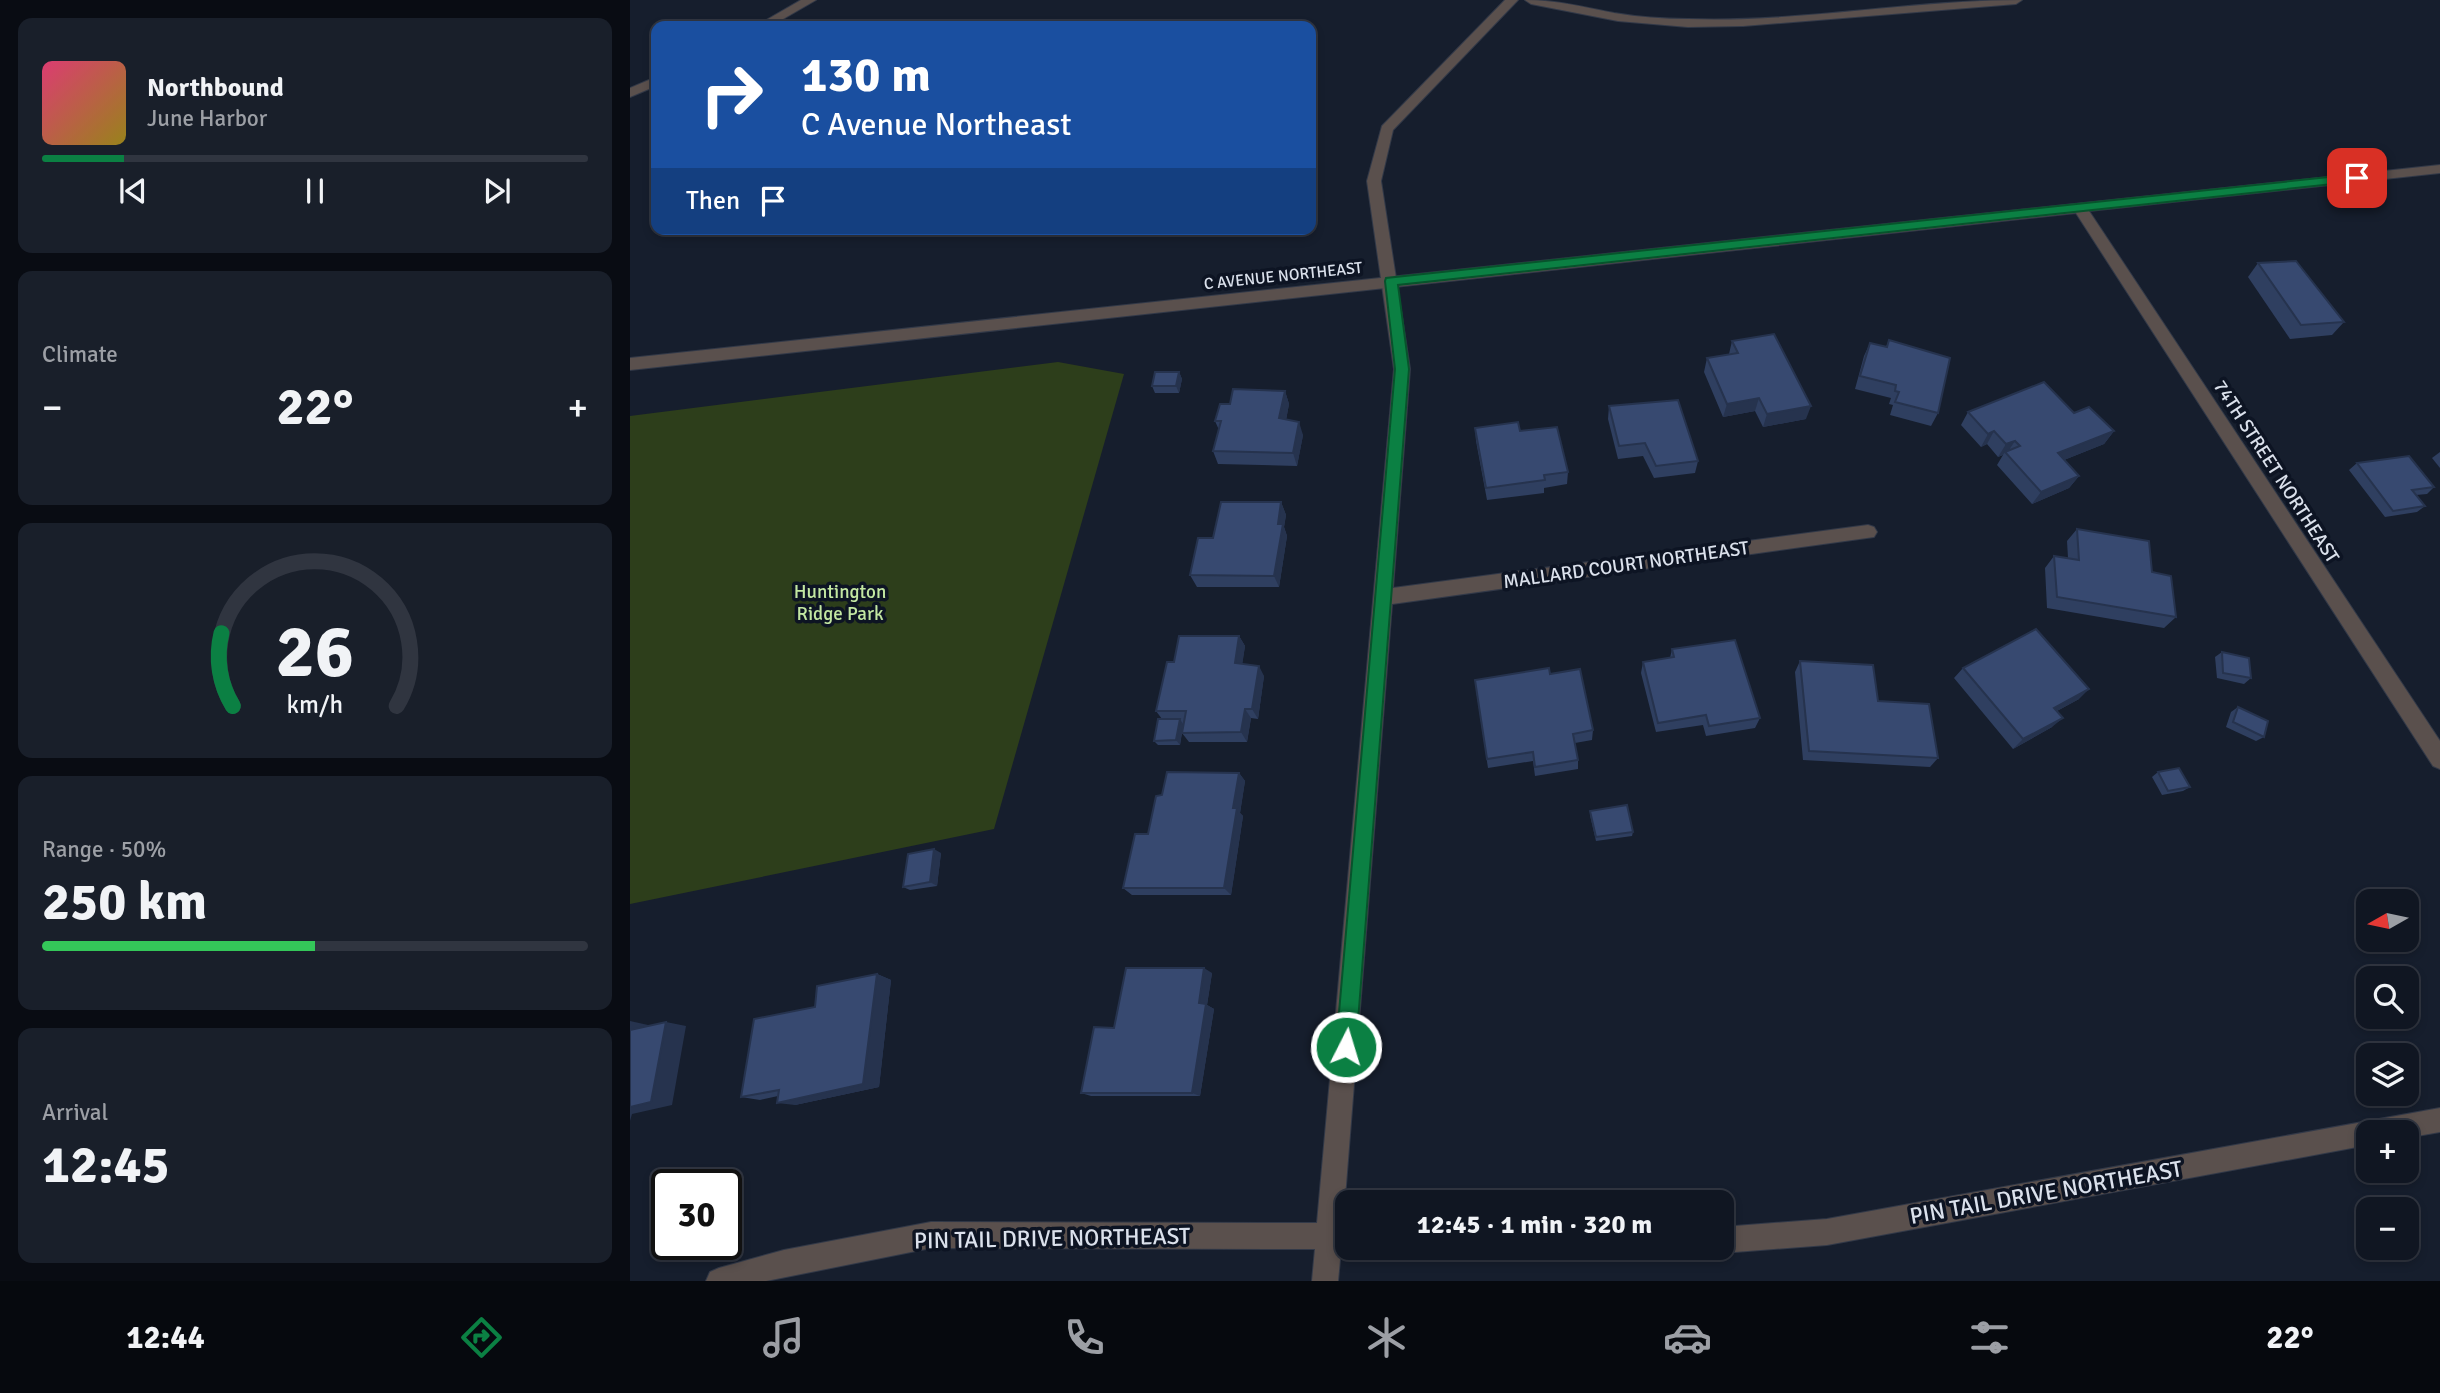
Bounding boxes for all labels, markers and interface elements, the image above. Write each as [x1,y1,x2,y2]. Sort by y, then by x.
text: 130 m [801,45,931,105]
icon: right [686,49,777,140]
text: Northbound [147,72,284,104]
text: June Harbor [147,104,267,133]
text: C Avenue Northeast [801,105,1071,144]
pin [2327,148,2387,208]
icon: arrive [2338,159,2376,197]
icon: previous [114,172,152,210]
icon: pause [296,172,334,210]
icon: next [478,172,516,210]
icon: arrive [754,182,792,220]
text: Then [686,185,740,217]
street label: C AVENUE NORTHEAST [1203,258,1363,294]
text: Climate [42,340,118,369]
text: 22° [277,375,353,439]
street label: 74TH STREET NORTHEAST [2208,376,2345,568]
text: − [42,384,63,431]
text: + [567,384,588,431]
street label: MALLARD COURT NORTHEAST [1502,536,1751,594]
park label: Huntington Ridge Park [794,580,886,626]
text: 26 [276,609,354,698]
text: km/h [287,689,343,720]
text: Range · 50% [42,835,166,864]
text: 250 km [42,870,207,934]
north arrow [2356,889,2418,952]
map controls [2356,889,2419,1260]
button: search [2356,966,2419,1029]
position arrow [1309,1010,1383,1084]
button: layers [2356,1043,2419,1106]
text: Arrival [42,1098,108,1127]
button: + [2356,1120,2419,1183]
text: 12:45 [42,1133,170,1197]
street label: PIN TAIL DRIVE NORTHEAST [1907,1154,2185,1231]
speed limit sign: 30 [651,1169,742,1260]
button: − [2356,1197,2419,1260]
text: 12:45 · 1 min · 320 m [1417,1209,1652,1241]
street label: PIN TAIL DRIVE NORTHEAST [914,1222,1191,1255]
icon: directions [457,1313,506,1362]
icon: music [759,1313,808,1362]
icon: phone [1060,1313,1109,1362]
icon: climate [1362,1313,1411,1362]
icon: car [1663,1313,1712,1362]
icon: filters [1965,1313,2014,1362]
text: 12:44 [126,1318,205,1357]
text: 22° [2266,1318,2314,1357]

